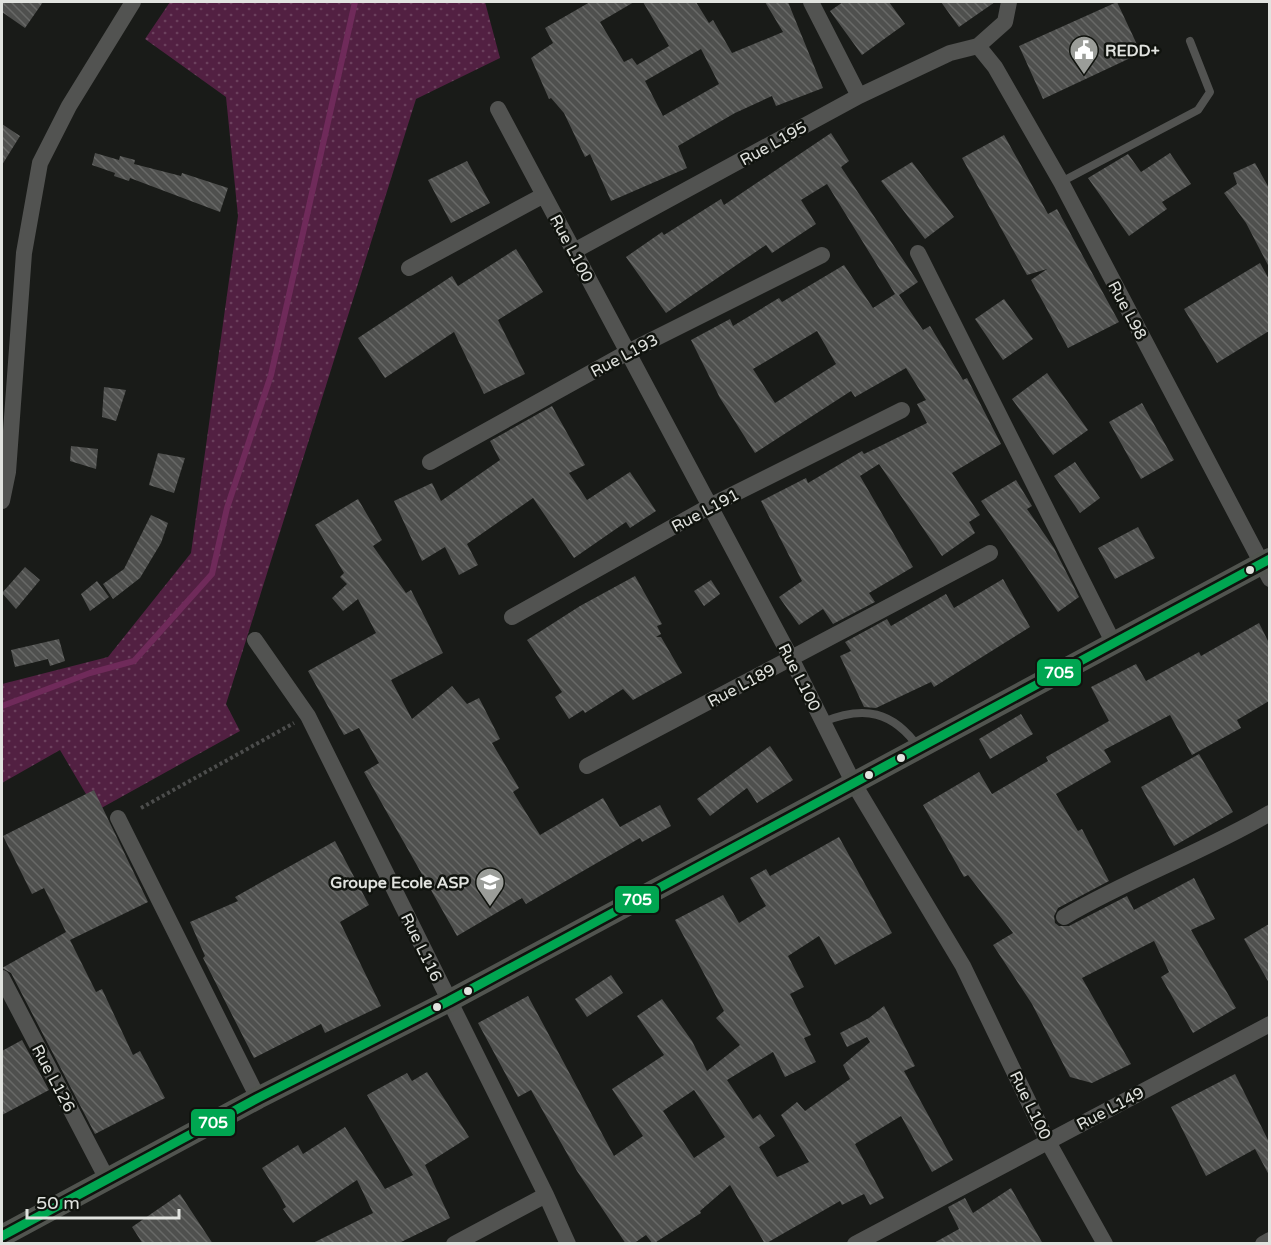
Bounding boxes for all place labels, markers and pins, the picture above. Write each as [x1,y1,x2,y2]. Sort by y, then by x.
public building icon: REDD+ [1068,34,1100,76]
place label: REDD+ [1105,41,1160,61]
unlabelled marker [1244,564,1256,576]
unlabelled marker [895,752,907,764]
unlabelled marker [863,769,875,781]
school or university icon: Groupe Ecole ASP [474,866,506,908]
place label: Groupe Ecole ASP [330,873,469,893]
unlabelled marker [462,985,474,997]
unlabelled marker [431,1001,443,1013]

